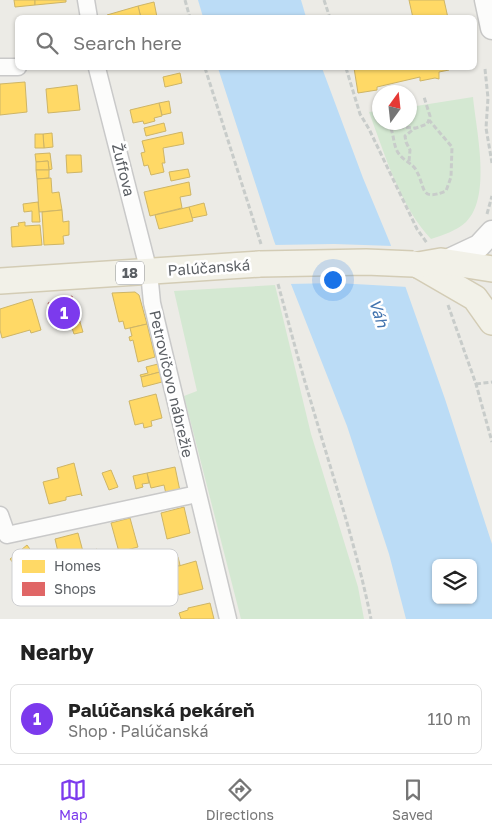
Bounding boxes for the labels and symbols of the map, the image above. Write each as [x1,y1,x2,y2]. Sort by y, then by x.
north arrow [372,85,417,130]
street label: Žuffova [109,141,139,198]
street label: Palúčanská [167,255,251,279]
road number: 18 [116,262,144,284]
your location [320,267,346,293]
pin: 1 [48,294,80,332]
water label: Váh [365,296,393,331]
street label: Petrovičovo nábrežie [146,308,198,459]
legend [12,549,178,606]
text: Homes [54,557,101,574]
text: Shops [54,580,96,597]

